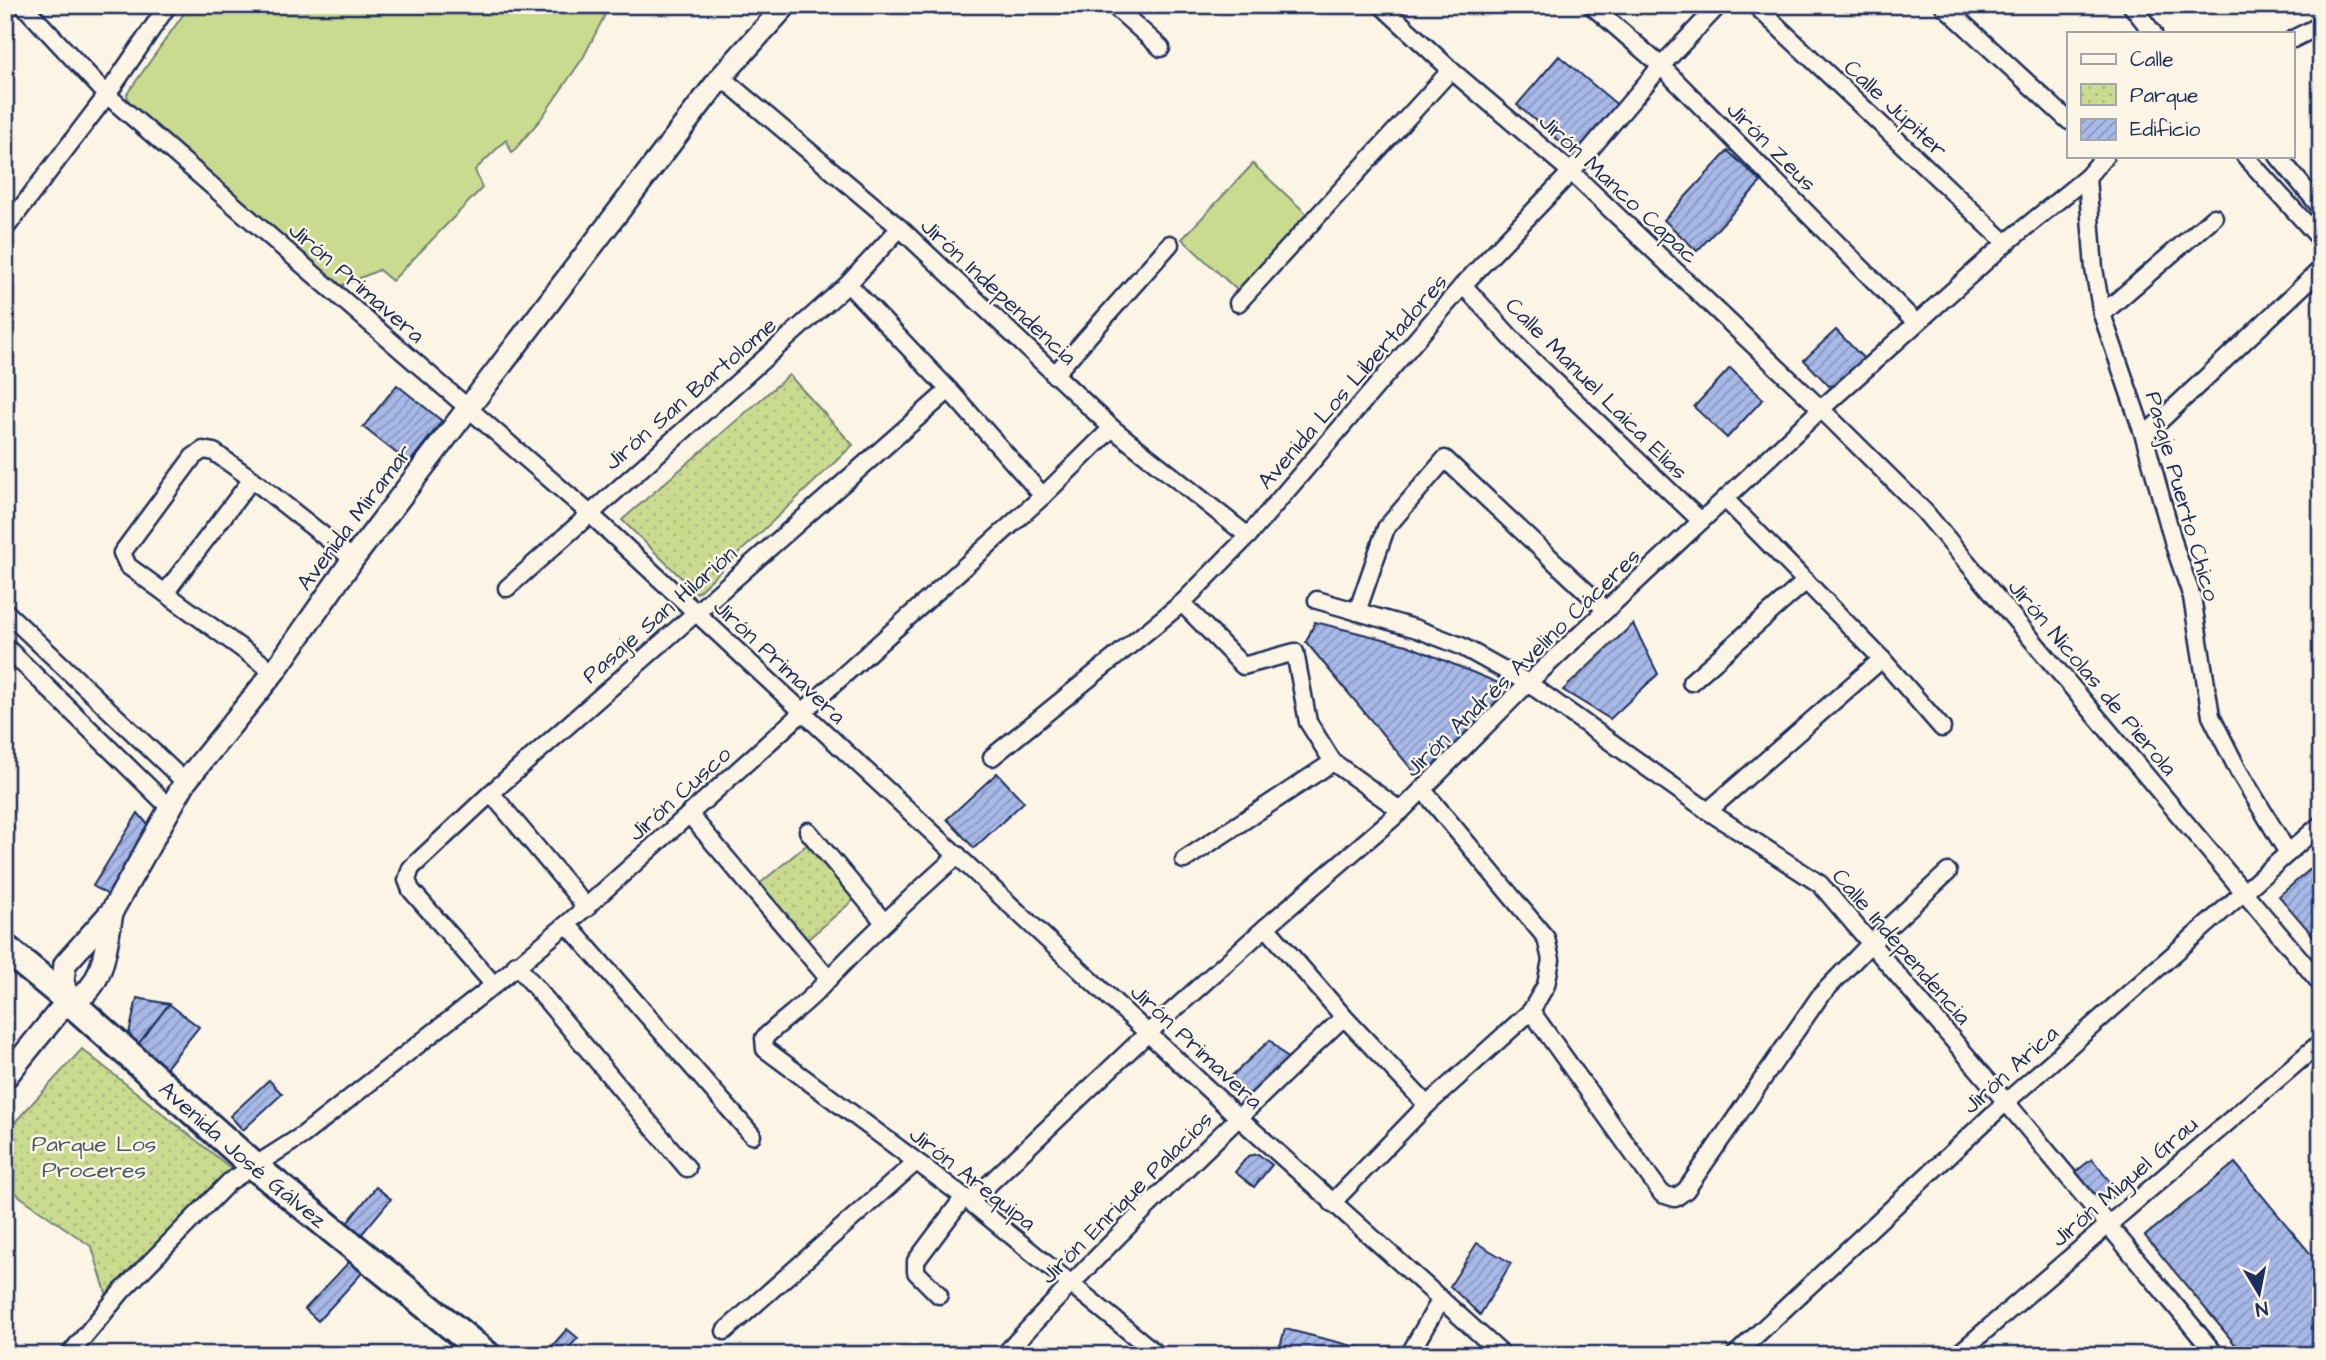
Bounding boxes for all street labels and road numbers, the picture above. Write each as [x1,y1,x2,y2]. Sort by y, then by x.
street label: Calle Júpiter [1836,52,1955,165]
street label: Jirón Zeus [1719,94,1824,199]
street label: Jirón Manco Capac [1531,106,1705,271]
street label: Jirón Independencia [913,211,1084,373]
street label: Jirón Primavera [281,215,432,351]
street label: Avenida Los Libertadores [1250,267,1455,496]
street label: Calle Manuel Laica Elias [1498,290,1695,487]
street label: Jirón San Bartolome [597,310,784,478]
street label: Pasaje Puerto Chico [2137,388,2227,605]
street label: Avenida Miramar [289,437,421,598]
street label: Pasaje San Hilarión [575,538,744,691]
street label: Jirón Andrés Avelino Cáceres [1397,541,1648,784]
street label: Jirón Nicolas de Pierola [2000,572,2185,783]
street label: Jirón Primavera [706,592,853,732]
street label: Jirón Cusco [621,739,738,849]
street label: Calle Independencia [1824,861,1979,1032]
street label: Jirón Primavera [1123,977,1270,1117]
street label: Jirón Arica [1956,1018,2066,1121]
street label: Avenida José Gálvez [152,1074,334,1236]
street label: Jirón Enrique Palacios [1033,1104,1220,1291]
street label: Jirón Miguel Grau [2044,1109,2206,1255]
street label: Jirón Arequipa [902,1119,1043,1239]

